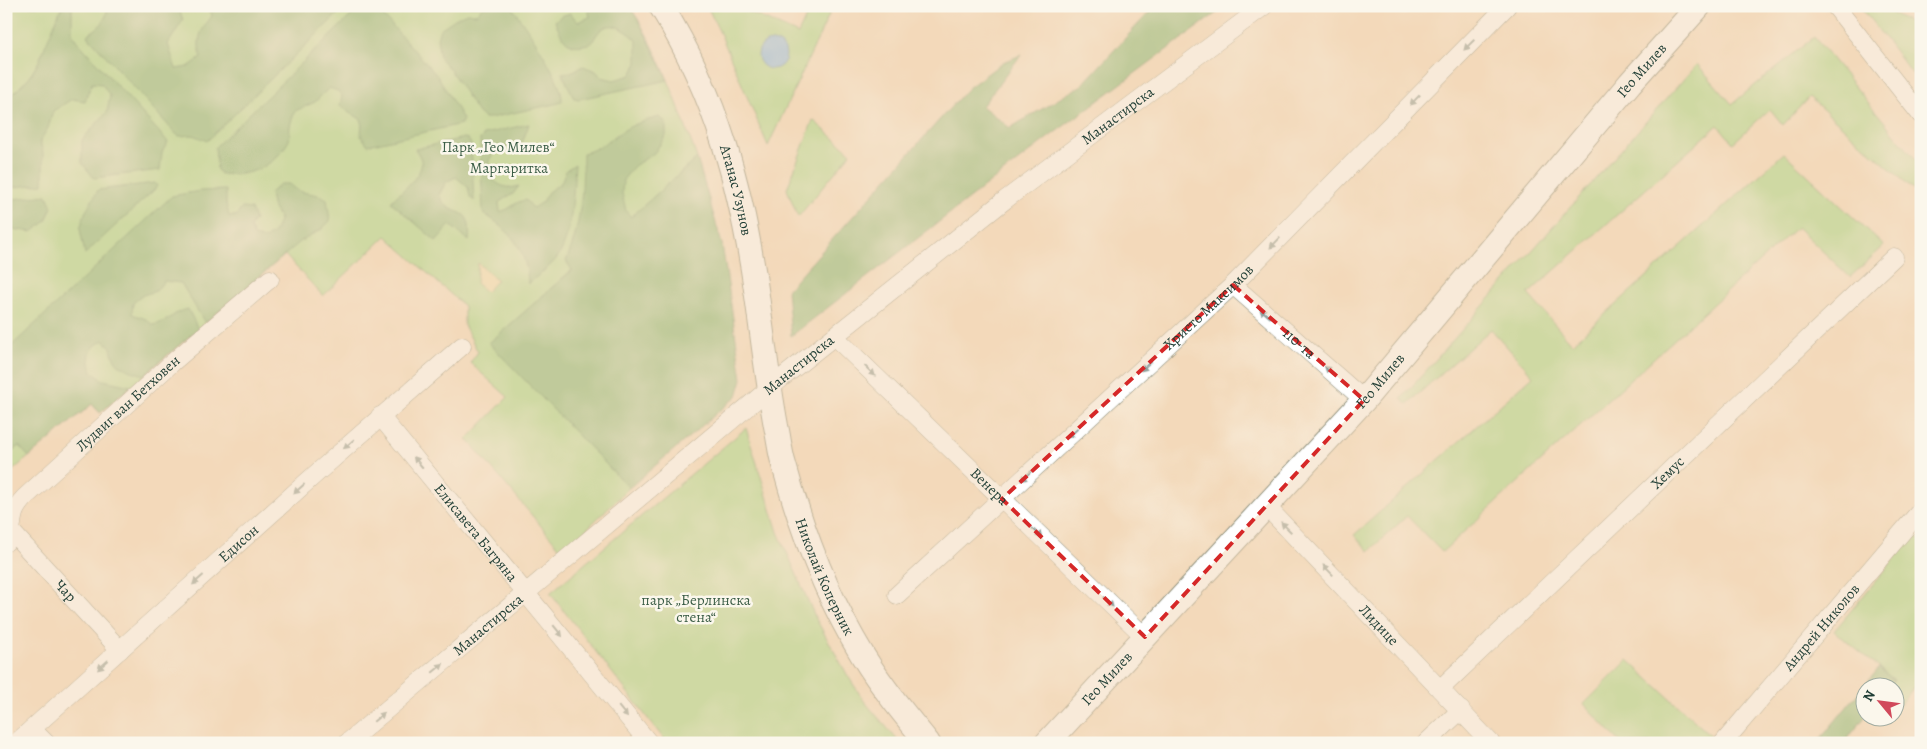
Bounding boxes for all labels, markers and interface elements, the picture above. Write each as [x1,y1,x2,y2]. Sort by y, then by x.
one-way arrow [1463,39,1475,51]
street label: Гео Милев [1612,39,1671,102]
street label: Манастирска [1077,82,1158,149]
one-way arrow [1410,93,1422,105]
park label: Парк „Гео Милев“ [442,137,554,157]
street label: Атанас Узунов [715,141,757,237]
park label: Маргаритка [470,158,548,178]
one-way arrow [1269,236,1281,248]
street label: Христо Максимов [1159,260,1258,355]
one-way arrow [1259,308,1272,319]
street label: 110-та [1278,323,1320,363]
street label: Манастирска [759,330,838,400]
street label: Гео Милев [1351,349,1409,413]
street label: Лудвиг ван Бетховен [71,350,184,456]
one-way arrow [1140,360,1152,372]
one-way arrow [863,365,875,377]
one-way arrow [1325,365,1337,377]
one-way arrow [1067,427,1079,439]
one-way arrow [343,438,356,449]
street label: Хемус [1646,452,1689,493]
one-way arrow [412,456,423,469]
street label: Венера [966,463,1013,510]
one-way arrow [1019,471,1032,482]
street label: Елисавета Багряна [430,479,522,586]
one-way arrow [293,483,305,495]
street label: Николай Коперник [791,515,859,639]
street label: Едисон [214,520,263,567]
one-way arrow [1280,521,1292,533]
one-way arrow [1030,527,1042,539]
one-way arrow [1322,564,1334,576]
one-way arrow [192,574,205,585]
street label: Чар [50,575,81,606]
street label: Андрей Николов [1778,579,1864,676]
street label: Манастирска [449,589,527,660]
park label: парк „Берлинска стена“ [641,590,751,627]
one-way arrow [1102,596,1114,608]
street label: Лидице [1355,600,1403,650]
one-way arrow [552,625,563,638]
street label: Гео Милев [1077,647,1137,710]
one-way arrow [97,659,109,671]
one-way arrow [431,662,444,673]
north arrow [1854,676,1904,726]
text: N [1858,687,1880,705]
one-way arrow [618,705,629,718]
one-way arrow [372,711,385,722]

